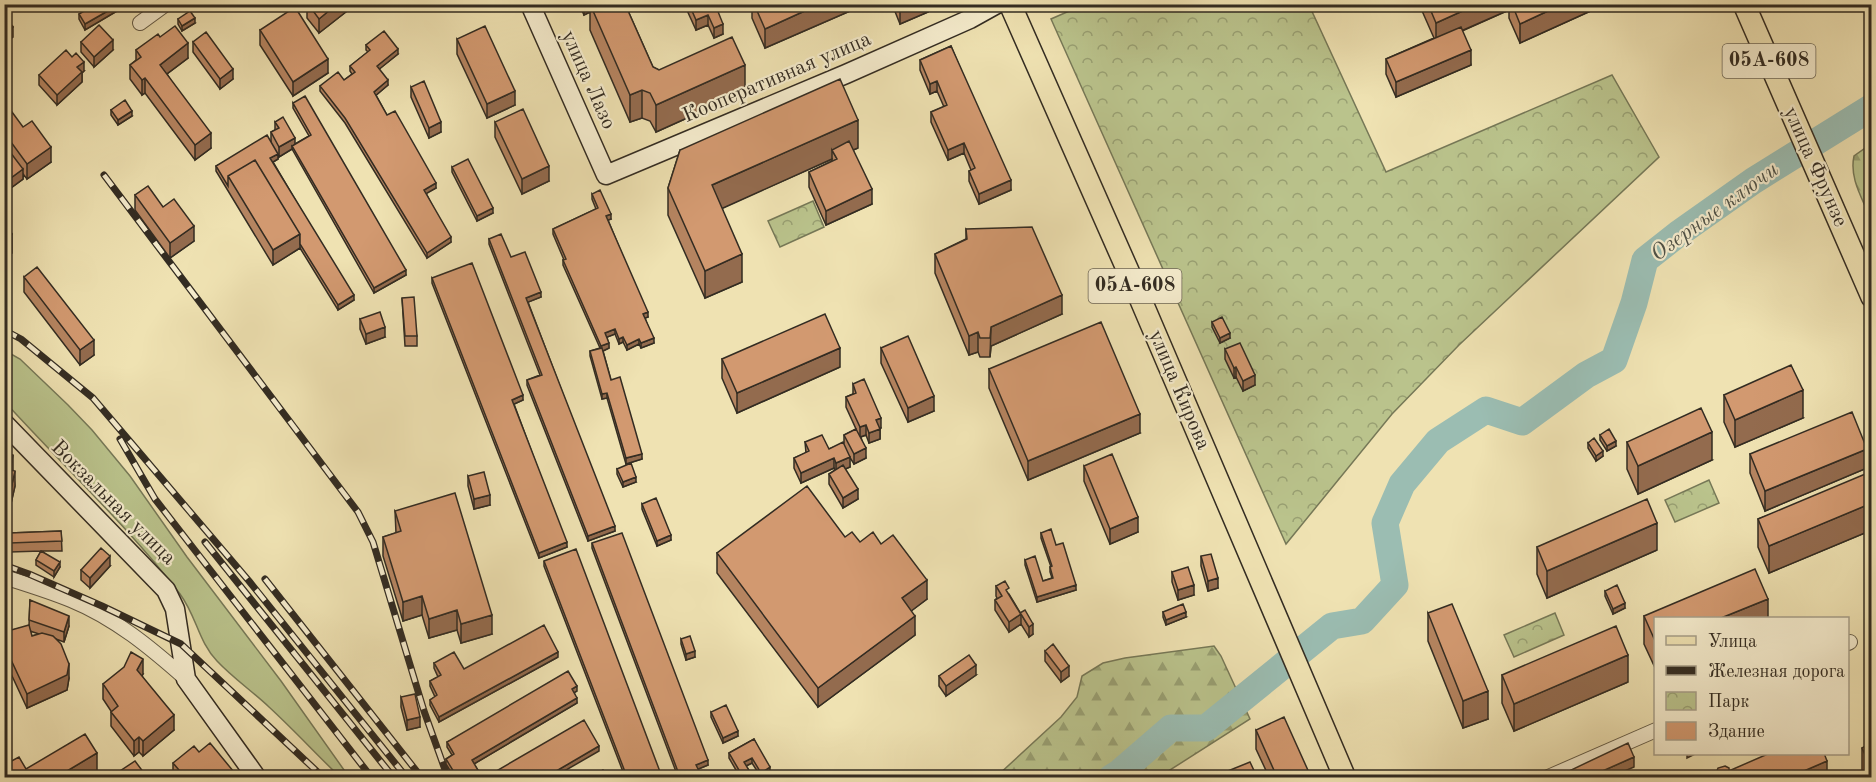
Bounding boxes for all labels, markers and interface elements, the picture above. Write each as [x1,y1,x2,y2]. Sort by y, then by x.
street label: улица Лазо [557,27,619,133]
street label: Кооперативная улица [680,29,874,127]
road number: 05А-608 [1722,44,1816,78]
street label: улица Фрунзе [1779,104,1851,230]
water label: Озерные ключи [1647,158,1783,266]
road number: 05А-608 [1088,269,1182,303]
street label: улица Кирова [1144,327,1214,453]
street label: Вокзальная улица [47,437,179,569]
legend [1654,617,1849,755]
text: Улица [1708,633,1757,651]
text: Железная дорога [1708,663,1845,681]
text: Парк [1708,693,1749,711]
text: Здание [1708,723,1765,741]

